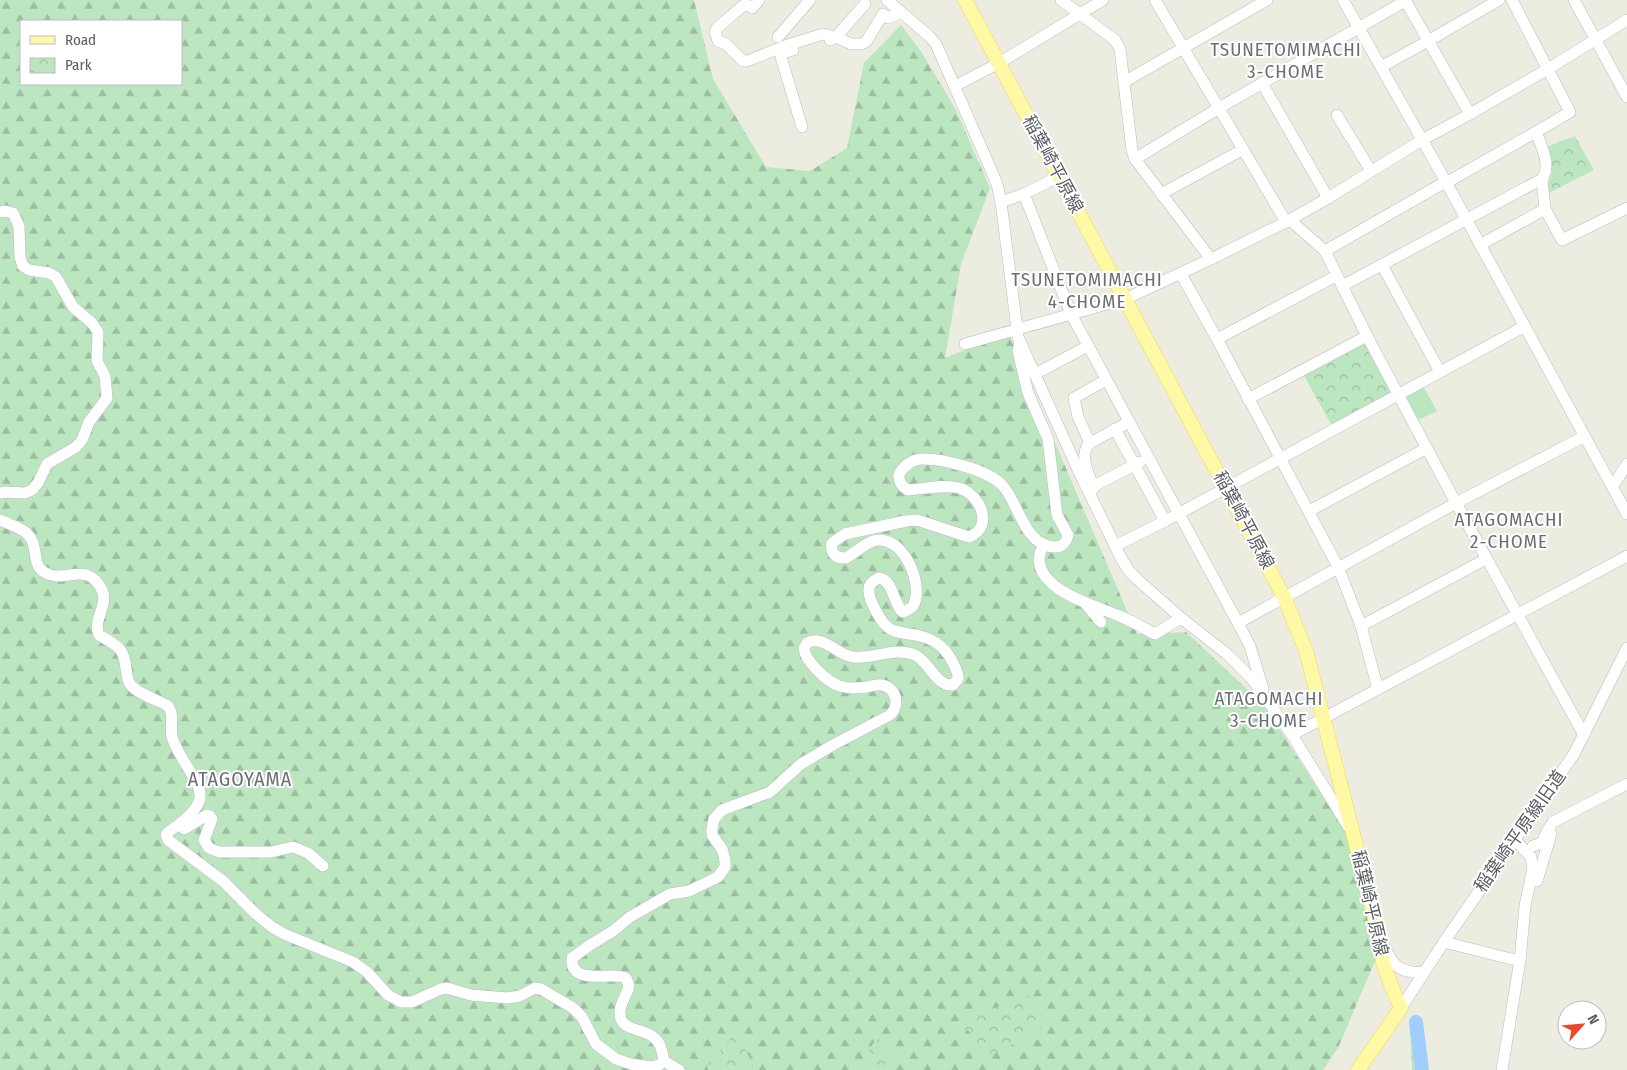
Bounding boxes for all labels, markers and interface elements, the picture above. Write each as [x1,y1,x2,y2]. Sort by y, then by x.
legend [20,20,182,85]
text: Road [65,31,96,49]
district label: TSUNETOMIMACHI 3-CHOME [1210,38,1362,83]
text: Park [65,56,92,74]
street label: 稲葉崎平原線 [1018,111,1088,217]
district label: TSUNETOMIMACHI 4-CHOME [1011,268,1163,313]
street label: 稲葉崎平原線 [1209,467,1279,573]
district label: ATAGOMACHI 2-CHOME [1455,508,1563,553]
district label: ATAGOMACHI 3-CHOME [1215,687,1323,732]
street label: 稲葉崎平原線旧道 [1470,766,1570,896]
district label: ATAGOYAMA [188,767,292,791]
street label: 稲葉崎平原線 [1347,848,1393,958]
north arrow [1557,1000,1607,1050]
text: N [1584,1012,1603,1027]

